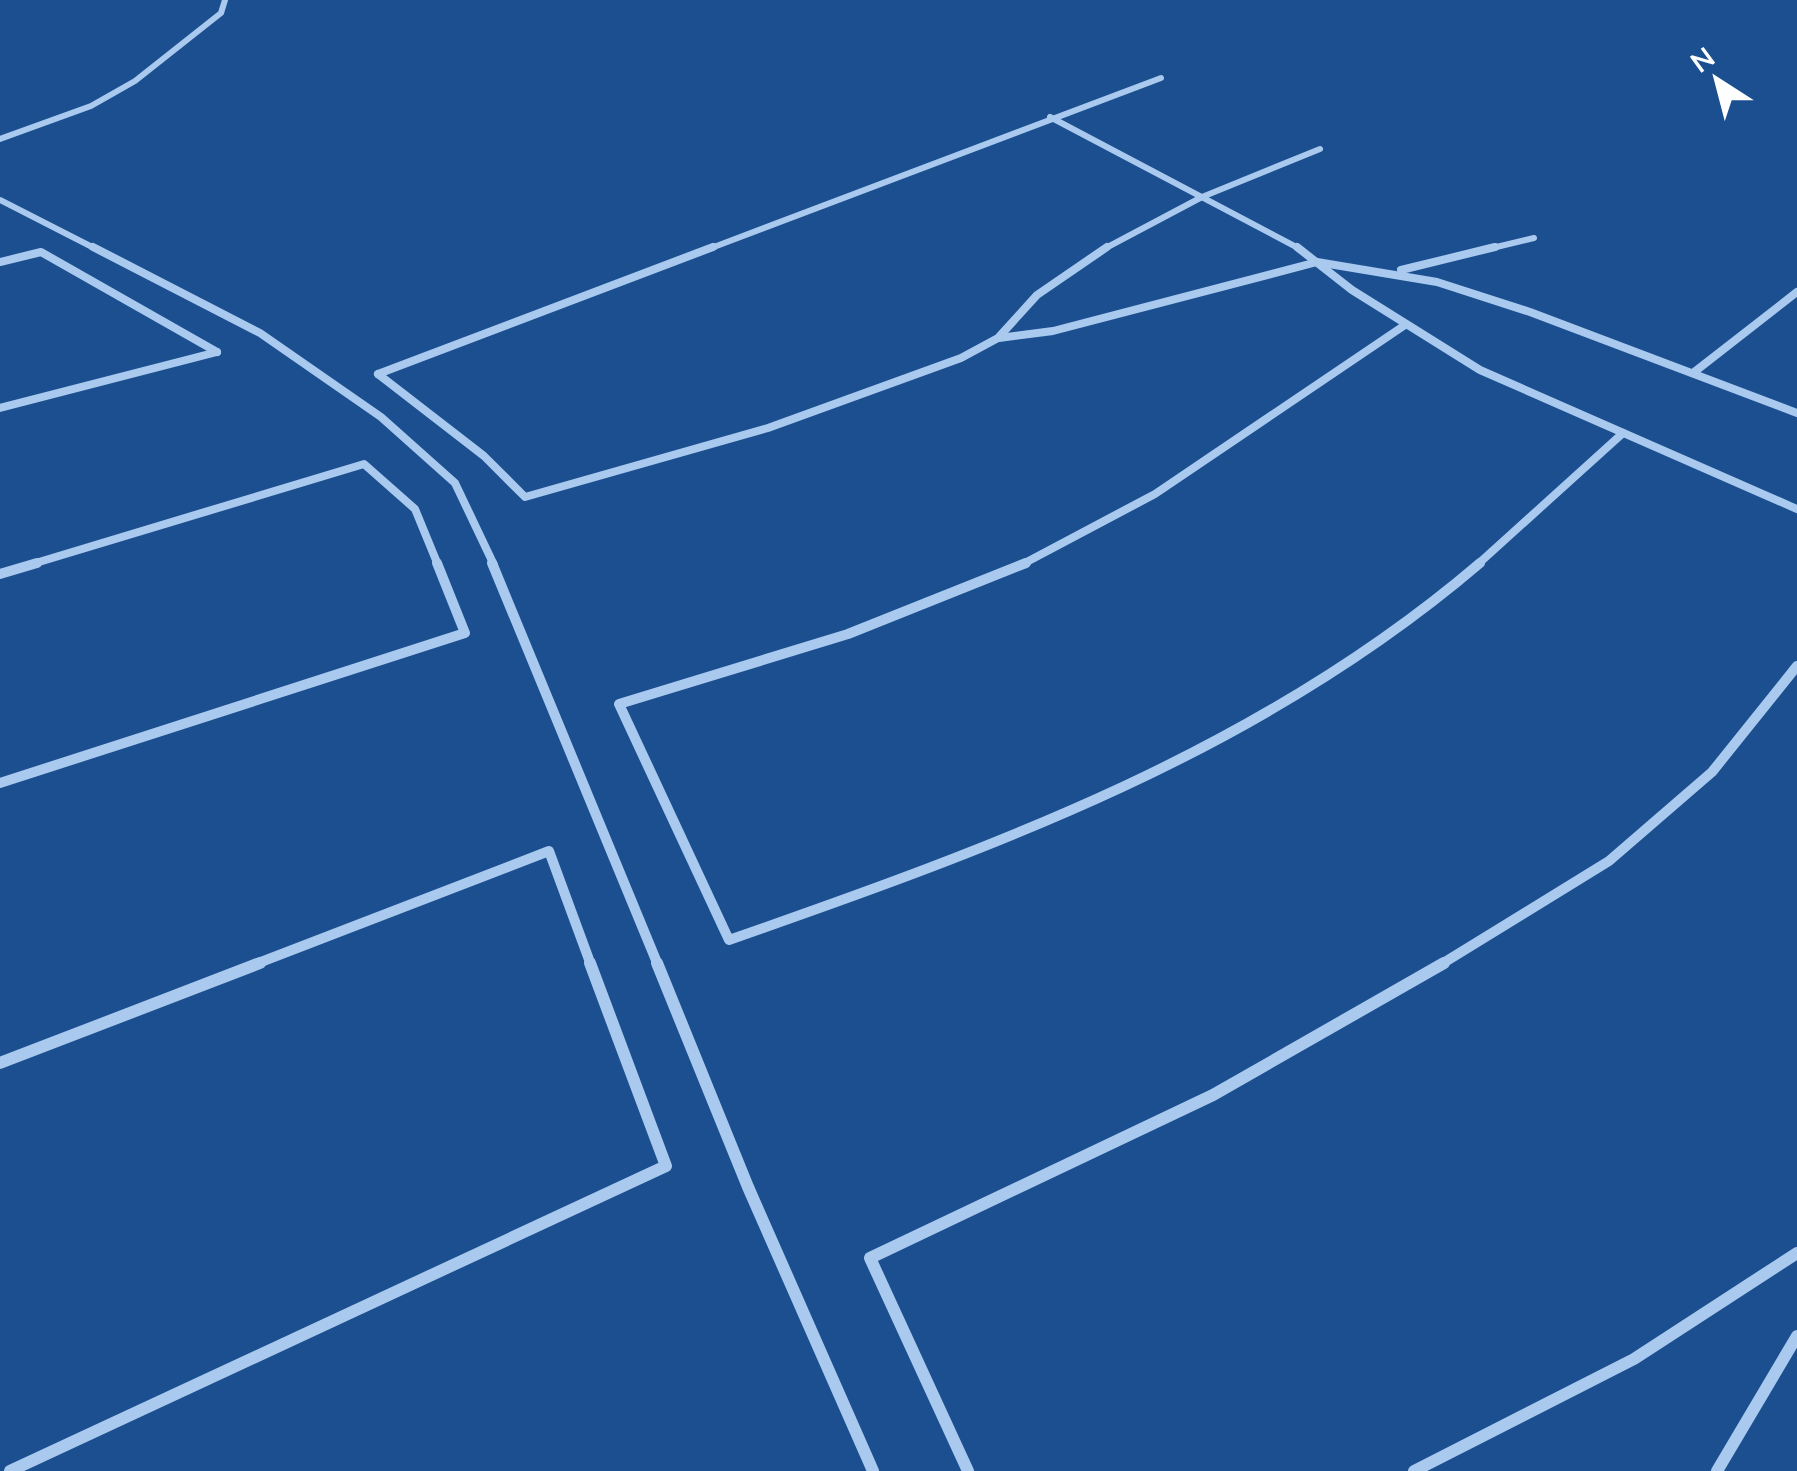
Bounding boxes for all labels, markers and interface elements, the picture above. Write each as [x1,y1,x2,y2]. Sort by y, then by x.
north arrow [1667,30,1767,130]
text: N [1683,39,1721,80]

